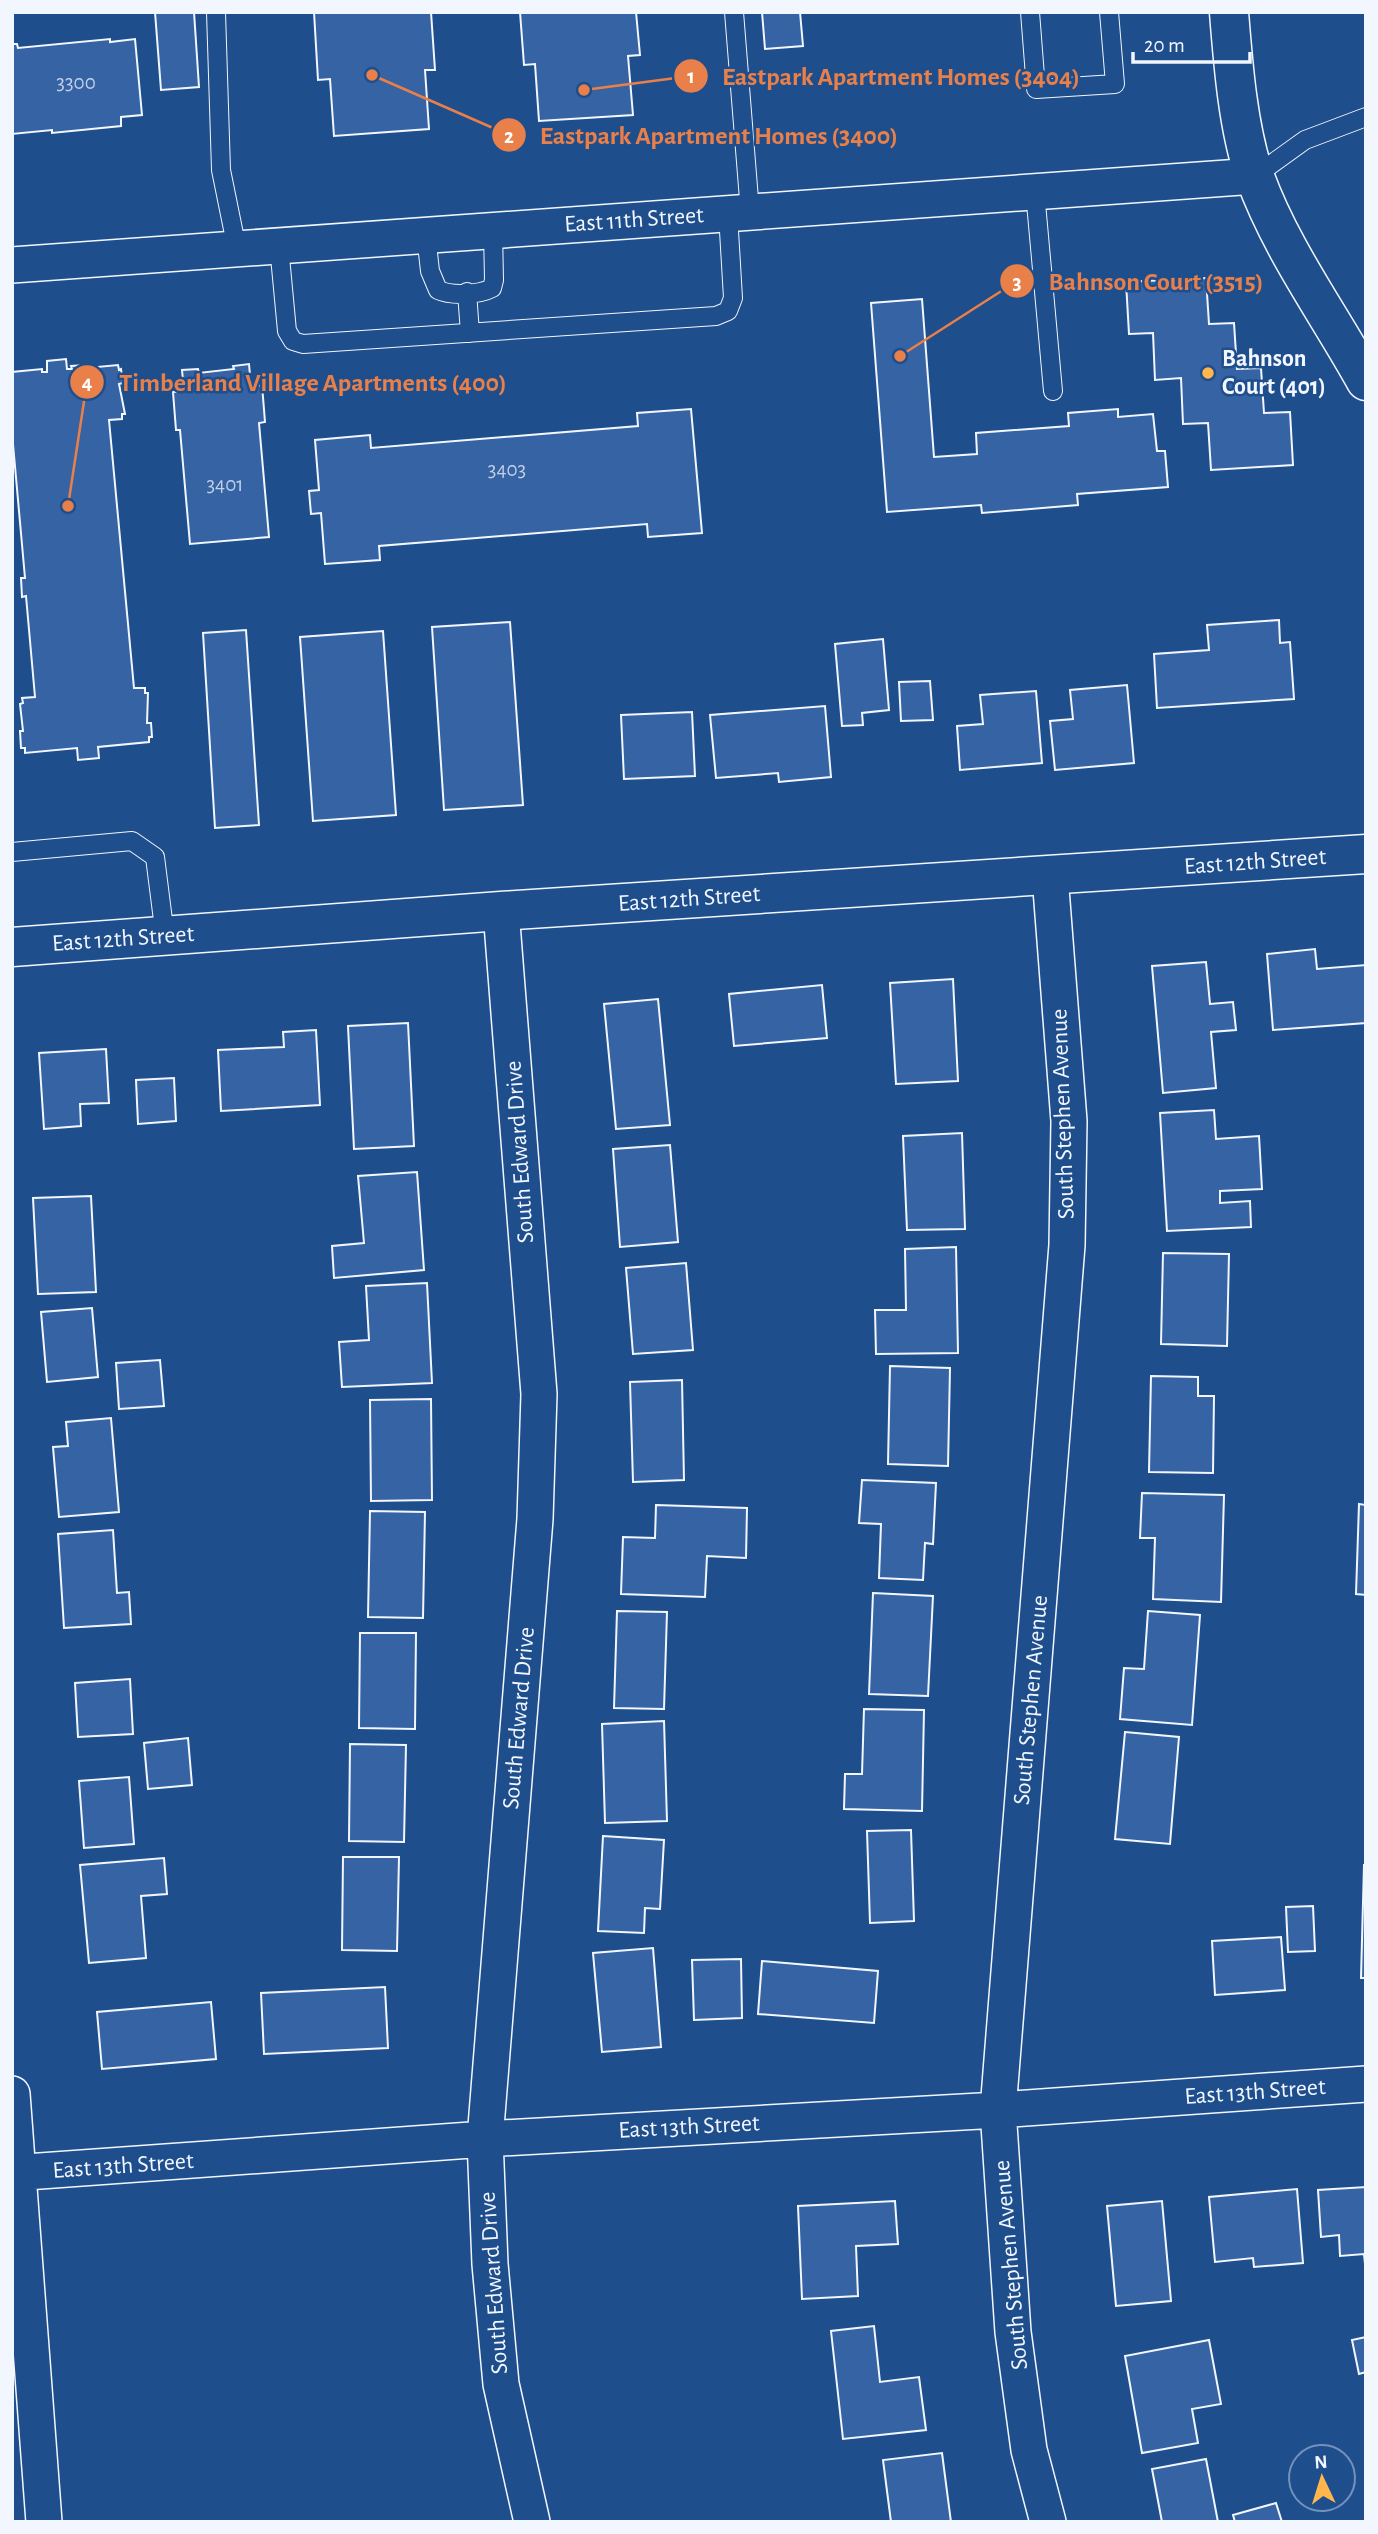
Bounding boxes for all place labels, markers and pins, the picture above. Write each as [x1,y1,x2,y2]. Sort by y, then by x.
callout: Eastpark Apartment Homes (3404) [673,52,1094,99]
callout: Eastpark Apartment Homes (3400) [491,112,912,159]
callout: Bahnson Court (3515) [1000,258,1278,305]
place label: Bahnson Court (401) [1222,347,1326,399]
callout: Timberland Village Apartments (400) [70,358,520,405]
marker: Bahnson Court (401) [1200,365,1216,381]

